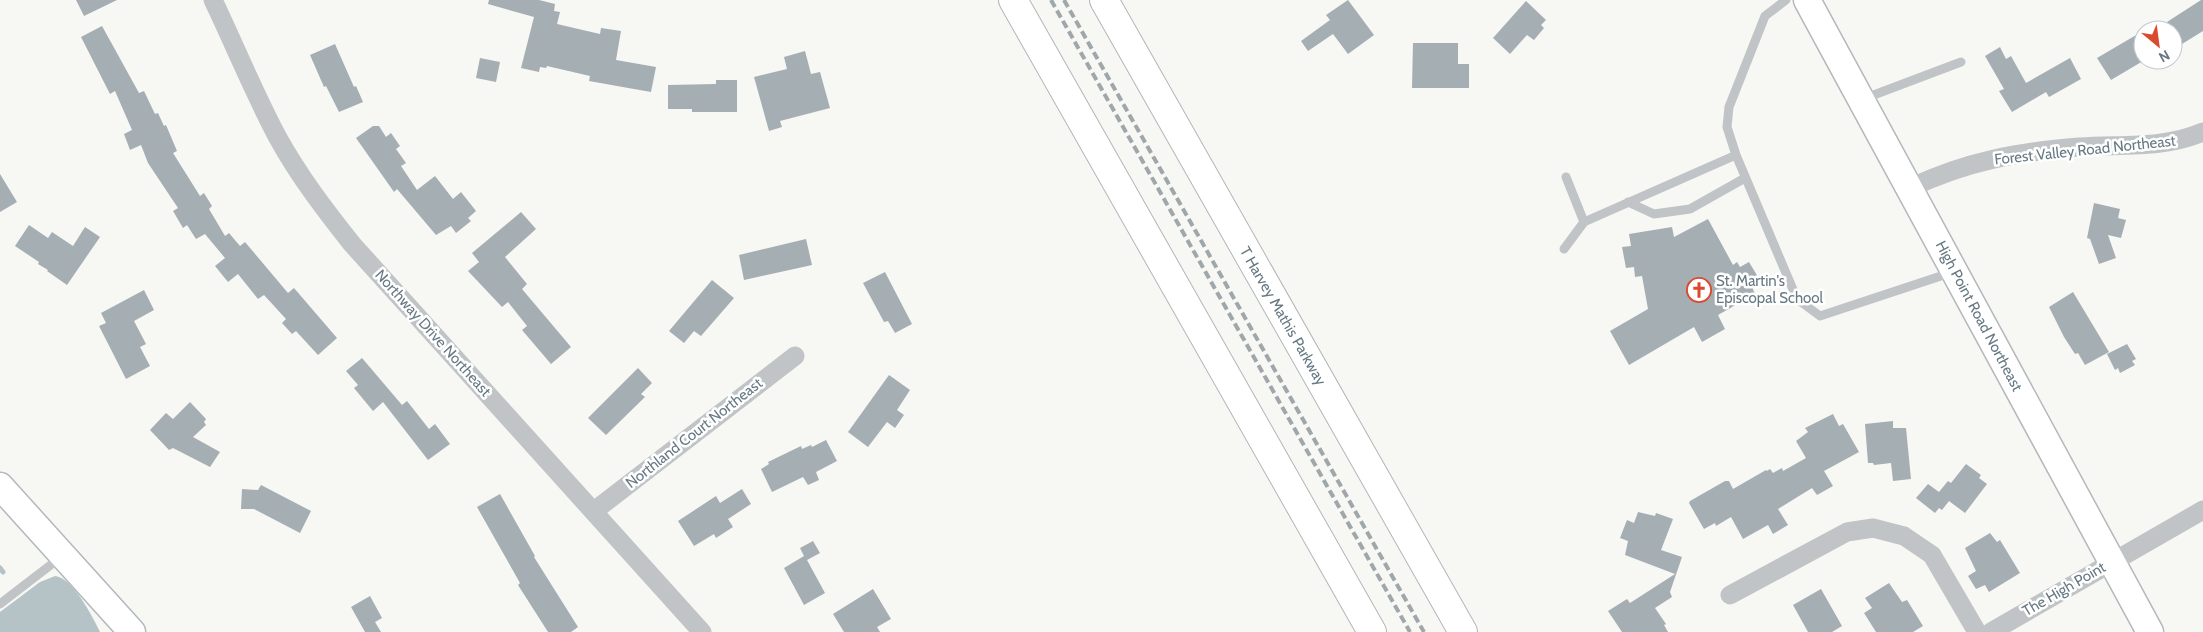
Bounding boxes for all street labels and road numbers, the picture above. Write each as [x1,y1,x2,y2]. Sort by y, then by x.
street label: Forest Valley Road Northeast [1993,132,2177,168]
street label: High Point Road Northeast [1932,238,2026,394]
street label: T Harvey Mathis Parkway [1236,244,1330,389]
street label: Northway Drive Northeast [371,266,495,400]
street label: Northland Court Northeast [622,374,766,492]
street label: The High Point [2019,558,2109,620]

